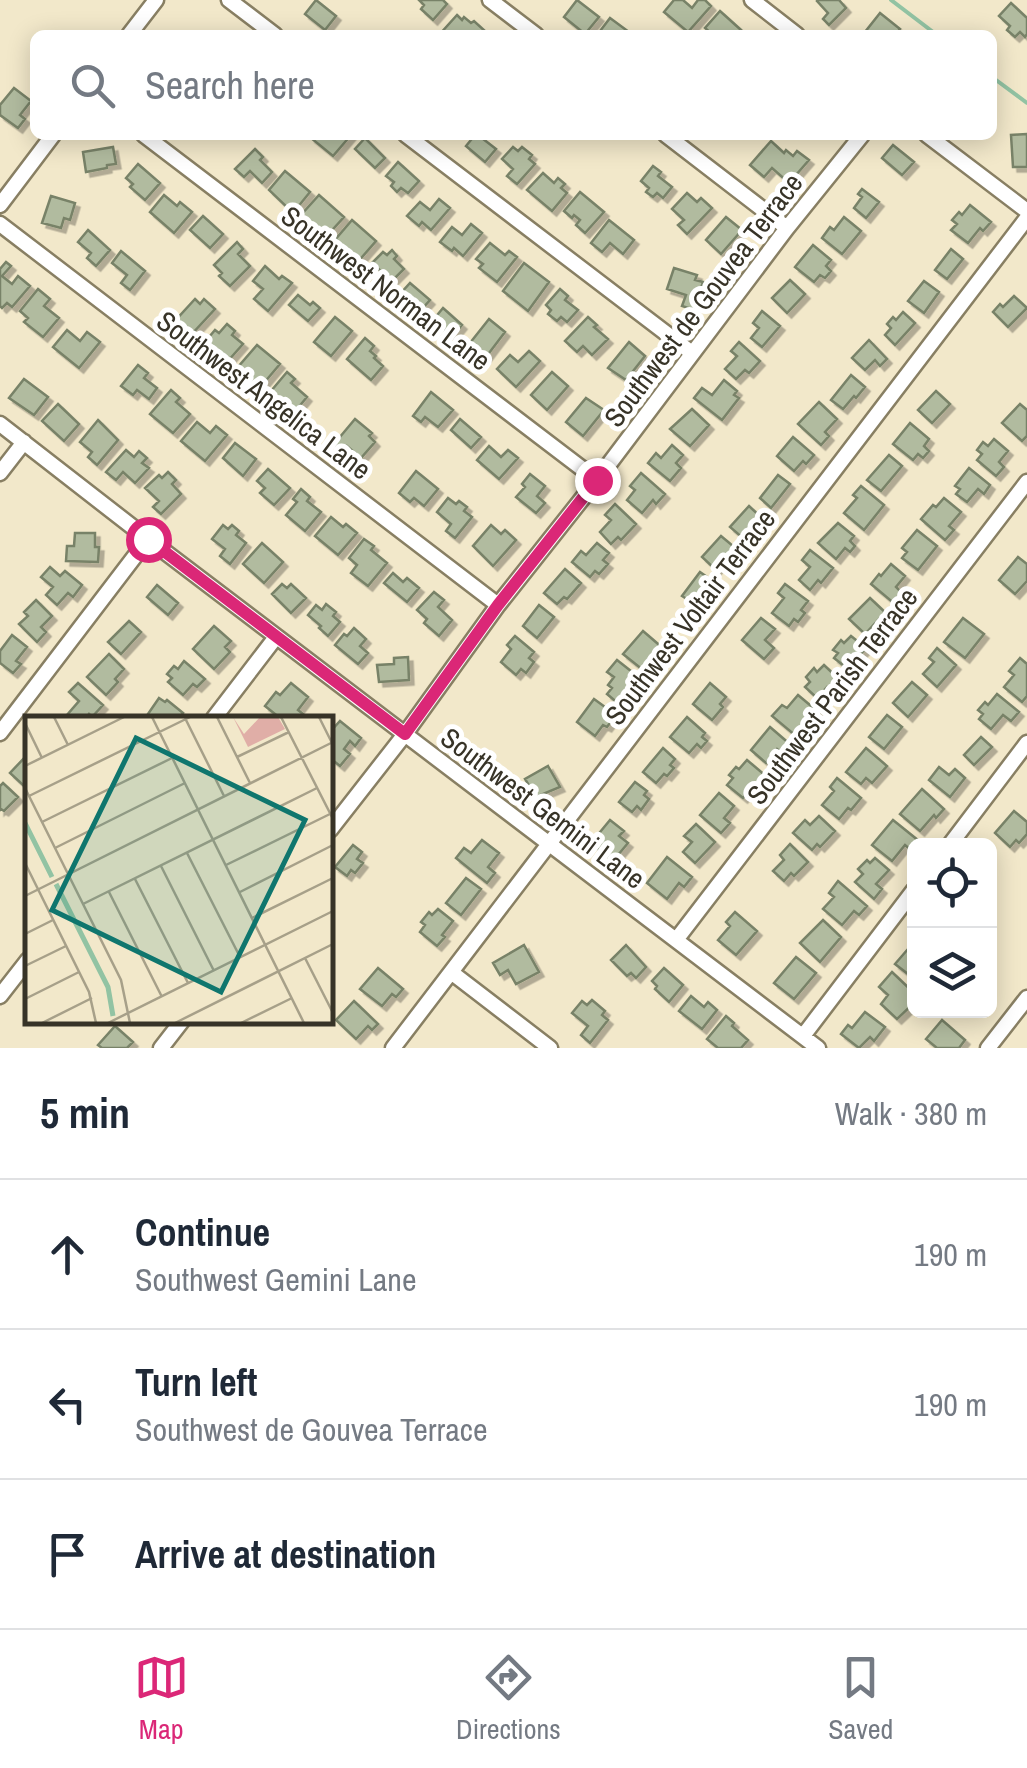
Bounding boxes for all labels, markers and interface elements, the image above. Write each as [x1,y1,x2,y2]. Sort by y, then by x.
search box [30,30,997,140]
icon: search [65,58,120,113]
text: Search here [145,60,315,111]
street label: Southwest de Gouvea Terrace [595,165,811,435]
street label: Southwest Norman Lane [274,197,498,379]
street label: Southwest Angelica Lane [149,302,379,488]
route end [575,458,621,504]
street label: Southwest Voltair Terrace [596,501,784,733]
route start [126,517,172,563]
street label: Southwest Parish Terrace [738,580,926,812]
inset map [25,716,332,1023]
street label: Southwest Gemini Lane [433,719,653,897]
map controls [907,838,997,1018]
button: locate [907,838,997,928]
button: layers [907,928,997,1018]
text: 5 min [40,1085,130,1141]
text: Walk · 380 m [835,1092,987,1135]
text: Continue [135,1207,270,1258]
icon: ahead [40,1227,95,1282]
text: 190 m [914,1233,987,1276]
text: Southwest Gemini Lane [135,1258,417,1301]
text: Turn left [135,1357,257,1408]
icon: left [40,1377,95,1432]
text: 190 m [914,1383,987,1426]
text: Southwest de Gouvea Terrace [135,1408,488,1451]
icon: arrive [40,1527,95,1582]
text: Arrive at destination [135,1529,436,1580]
tab: Map [134,1650,189,1748]
tab: Directions [456,1650,561,1748]
tab: Saved [828,1650,893,1748]

